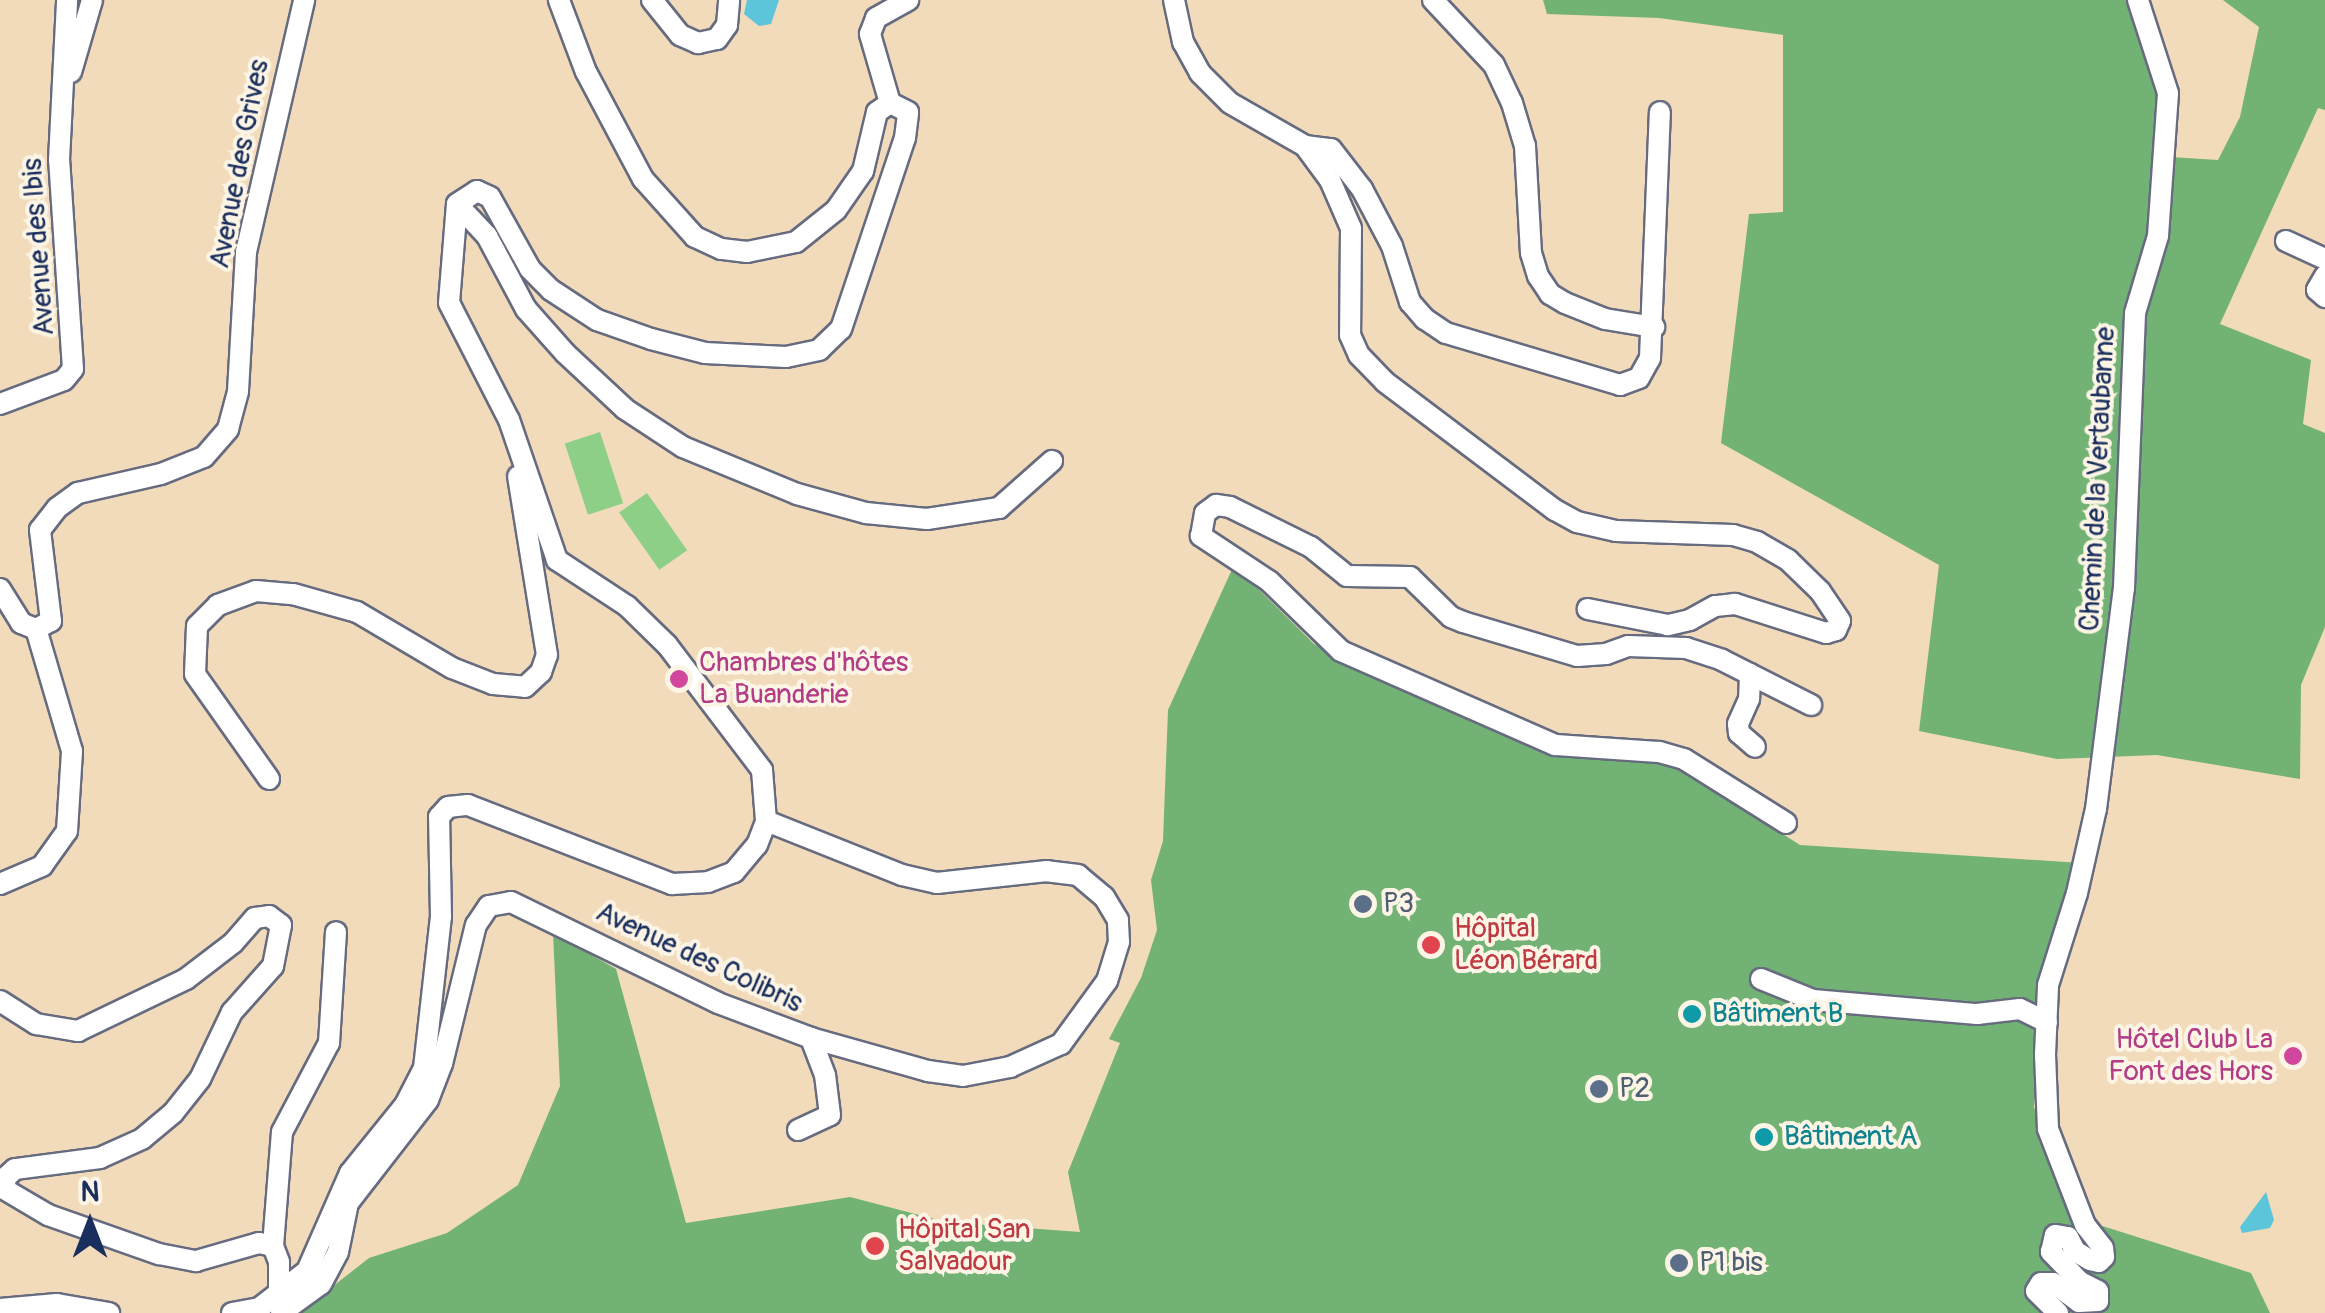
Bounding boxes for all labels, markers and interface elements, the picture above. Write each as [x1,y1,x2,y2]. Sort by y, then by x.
street label: Avenue des Grives [203,57,277,271]
street label: Avenue des Ibis [16,157,62,337]
street label: Chemin de la Vertaubanne [2073,326,2123,632]
place label: Chambres d'hôtes La Buanderie [699,646,908,712]
marker: Chambres d'hôtes La Buanderie [668,668,690,690]
place label: P3 [1383,887,1414,921]
marker: P3 [1352,893,1374,915]
street label: Avenue des Colibris [591,895,807,1021]
place label: Hôpital Léon Bérard [1454,912,1598,978]
marker: Hôpital Léon Bérard [1418,932,1444,958]
place label: Bâtiment B [1712,997,1843,1031]
marker: Bâtiment B [1681,1003,1703,1025]
place label: Hôtel Club La Font des Hors [2108,1023,2273,1089]
marker: Hôtel Club La Font des Hors [2282,1045,2304,1067]
place label: P2 [1619,1072,1650,1106]
marker: P2 [1588,1078,1610,1100]
place label: Bâtiment A [1784,1120,1918,1154]
marker: Bâtiment A [1753,1126,1775,1148]
north arrow [40,1173,140,1273]
text: N [81,1175,99,1210]
place label: Hôpital San Salvadour [898,1213,1031,1279]
marker: Hôpital San Salvadour [862,1233,888,1259]
place label: P1 bis [1699,1246,1763,1280]
marker: P1 bis [1668,1252,1690,1274]

